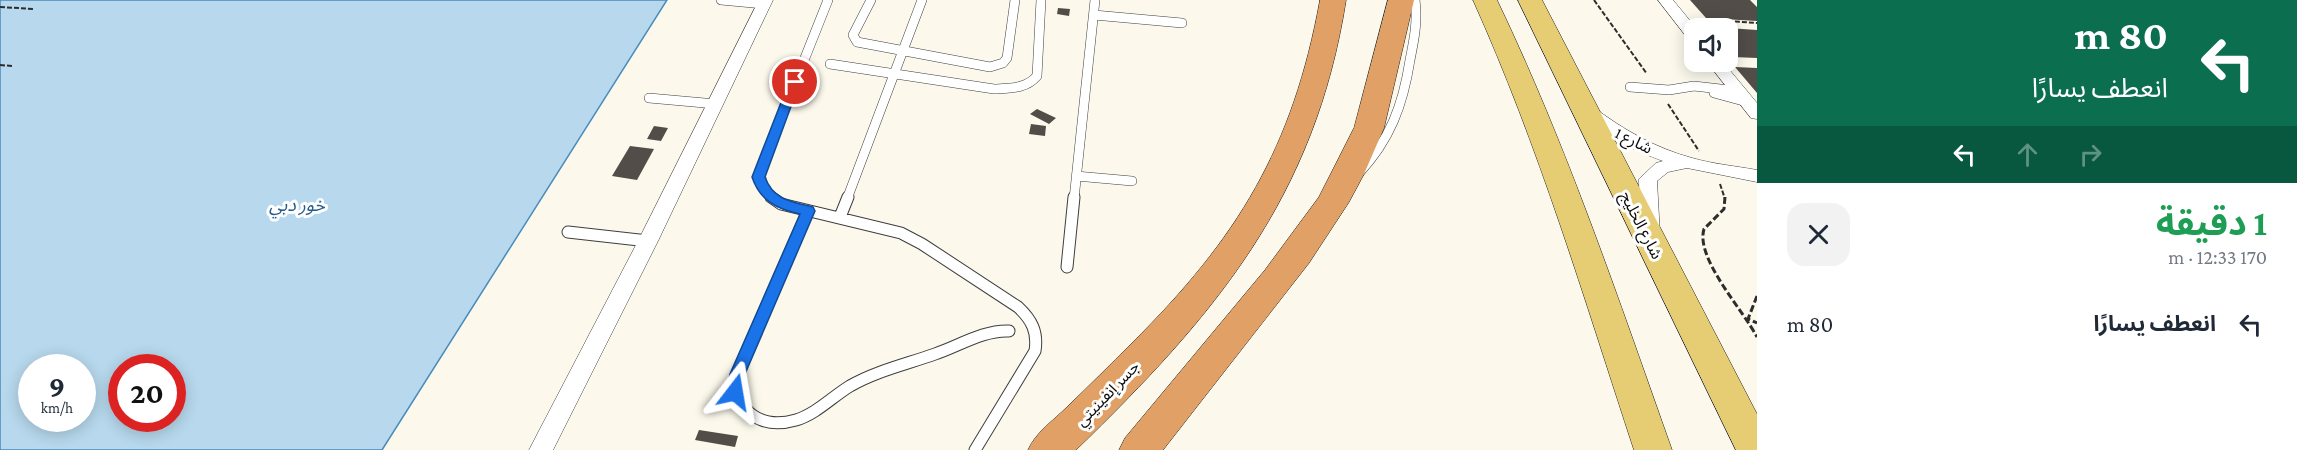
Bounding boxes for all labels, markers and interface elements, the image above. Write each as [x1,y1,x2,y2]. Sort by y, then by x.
text: 80 m [2074,11,2168,58]
map controls [1684,18,1738,72]
button: sound [1684,18,1738,72]
icon: left [2189,24,2267,102]
pin [769,56,820,107]
icon: arrive [778,65,811,98]
text: انعطف يسارًا [2032,73,2168,103]
street label: شارع 1 [1611,124,1655,161]
icon: left [1948,138,1981,171]
icon: ahead [2011,138,2044,171]
icon: right [2074,138,2107,171]
street label: شارع الخليج [1614,189,1666,264]
water label: خور دبي [269,195,325,219]
button: close [1787,203,1850,266]
text: 1 دقيقة [2156,203,2267,243]
text: 170 m · 12:33 [2168,246,2267,268]
icon: left [2234,308,2267,341]
text: انعطف يسارًا [2094,311,2216,336]
text: 80 m [1787,312,1833,337]
speed limit sign: 20 [108,354,186,432]
street label: جسر إنفينيتي [1072,357,1145,432]
position arrow [703,360,767,424]
text: 9 [49,369,65,402]
text: km/h [41,400,73,416]

